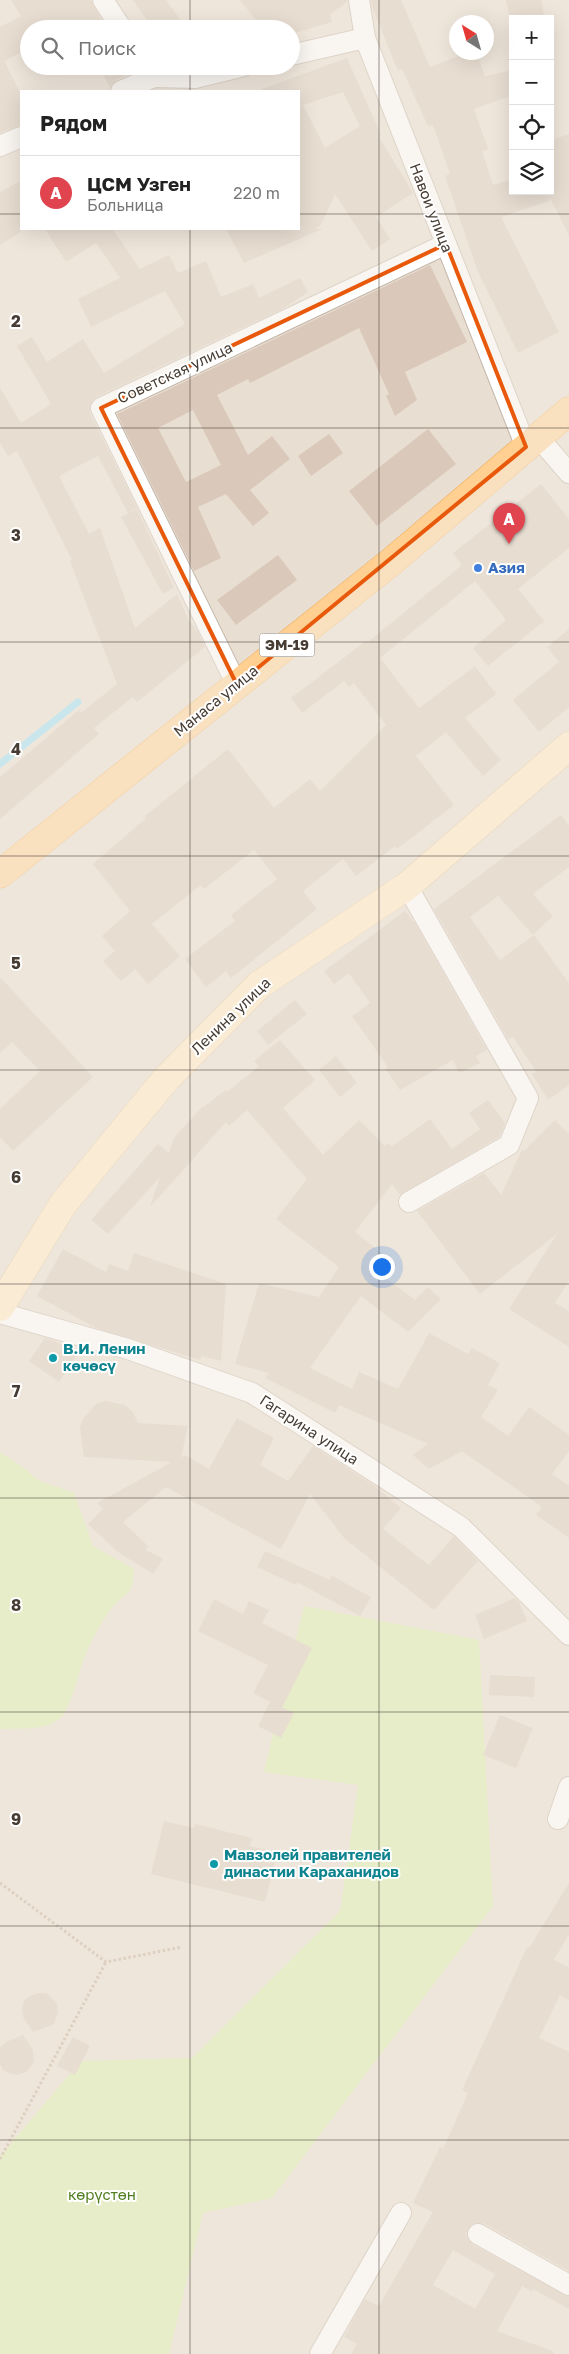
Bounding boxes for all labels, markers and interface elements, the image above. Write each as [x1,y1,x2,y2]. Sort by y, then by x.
north arrow [449,15,494,60]
map controls [509,15,554,195]
button: + [509,15,554,60]
search box [20,20,300,75]
icon: search [38,34,66,62]
text: Поиск [78,36,137,59]
button: − [509,60,554,105]
button: locate [509,105,554,150]
text: Рядом [40,110,107,136]
button: layers [509,150,554,195]
street label: Навои улица [407,160,457,255]
text: ЦСМ Узген [87,172,191,195]
text: A [50,183,62,203]
text: 220 m [233,183,280,203]
text: Больница [87,195,163,215]
text: 2 [11,311,21,331]
street label: Советская улица [114,338,235,407]
pin: A [493,503,525,544]
text: 3 [11,525,21,545]
place label: Азия [488,558,525,576]
marker: Азия [472,562,484,574]
road number: ЭМ-19 [260,634,314,656]
street label: Манаса улица [170,661,261,740]
text: 4 [11,739,21,759]
text: 5 [11,953,21,973]
street label: Ленина улица [187,973,274,1058]
text: 6 [11,1167,21,1187]
your location [369,1254,395,1280]
place label: В.И. Ленин көчөсү [63,1339,145,1374]
marker: В.И. Ленин көчөсү [47,1352,59,1364]
text: 7 [12,1381,21,1401]
street label: Гагарина улица [257,1391,362,1468]
text: 8 [11,1595,21,1615]
text: 9 [11,1809,21,1829]
place label: Мавзолей правителей династии Караханидов [224,1845,399,1880]
marker: Мавзолей правителей династии Караханидов [208,1858,220,1870]
park label: көрүстөн [68,2185,136,2204]

